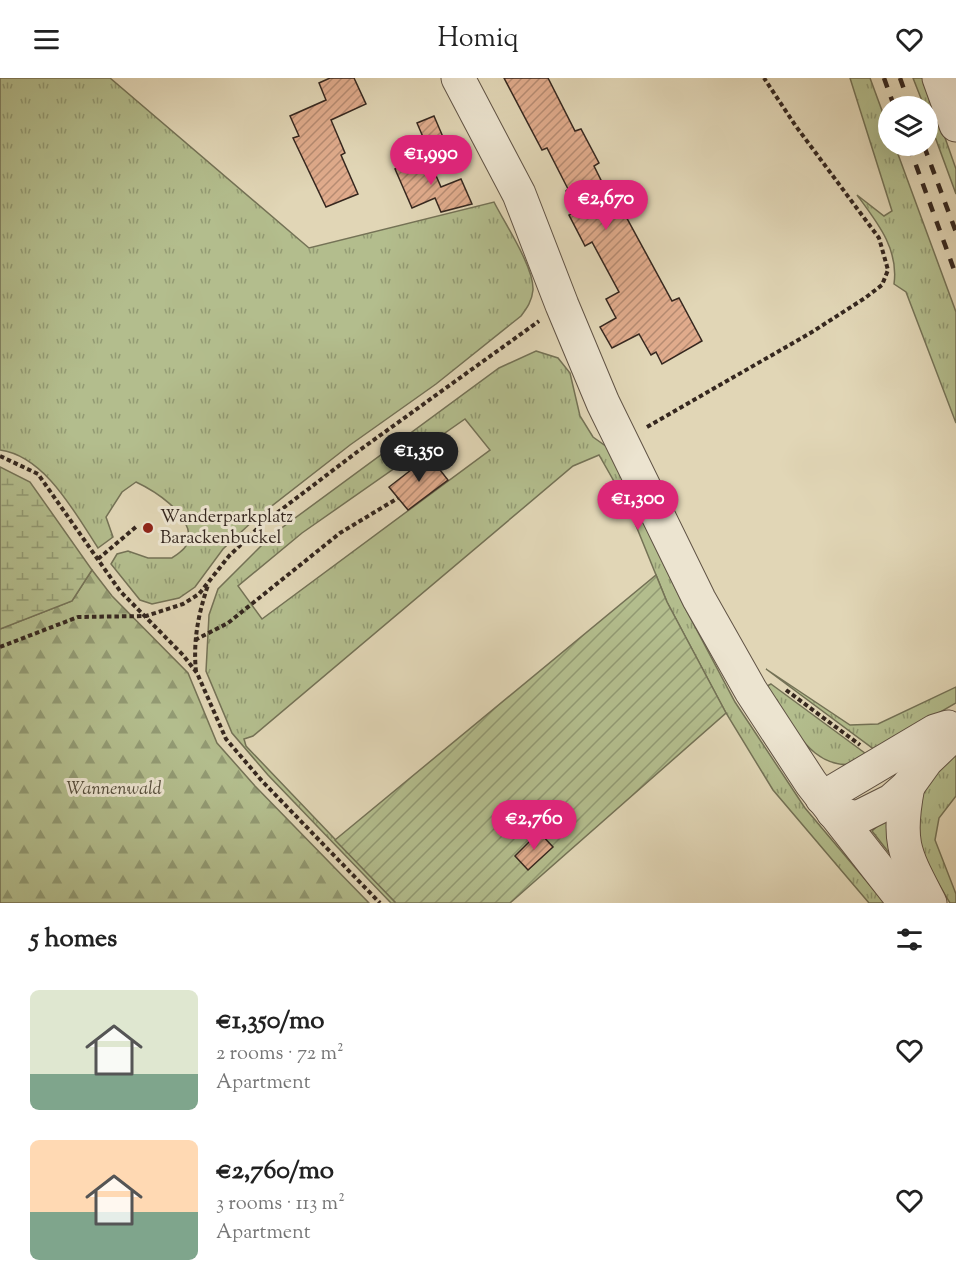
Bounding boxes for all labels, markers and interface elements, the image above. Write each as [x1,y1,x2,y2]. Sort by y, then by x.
text: Homiq [437,20,519,59]
icon: menu [30,23,63,56]
icon: heart [893,23,926,56]
map controls [878,96,938,156]
button: layers [878,96,938,156]
pin: €1,990 [382,135,480,186]
text: €1,990 [404,140,458,169]
pin: €2,670 [557,180,655,231]
text: €2,670 [578,185,634,214]
pin: €1,350 [370,432,468,483]
text: €1,350 [394,437,444,466]
pin: €1,300 [589,480,687,531]
text: €1,300 [611,485,665,514]
place label: Wanderparkplatz Barackenbuckel [160,505,293,552]
marker: Wanderparkplatz Barackenbuckel [141,521,155,535]
park label: Wannenwald [66,777,162,803]
pin: €2,760 [485,800,583,851]
text: €2,760 [506,805,562,834]
text: 5 homes [30,921,117,958]
icon: filters [893,923,926,956]
text: €1,350/mo [216,1003,324,1040]
icon: home [78,1014,150,1086]
icon: heart [893,1034,926,1067]
text: 2 rooms · 72 m² [216,1040,344,1069]
text: Apartment [216,1069,311,1098]
text: €2,760/mo [216,1153,334,1190]
icon: home [78,1164,150,1236]
icon: heart [893,1184,926,1217]
text: 3 rooms · 113 m² [216,1190,345,1219]
text: Apartment [216,1219,311,1248]

